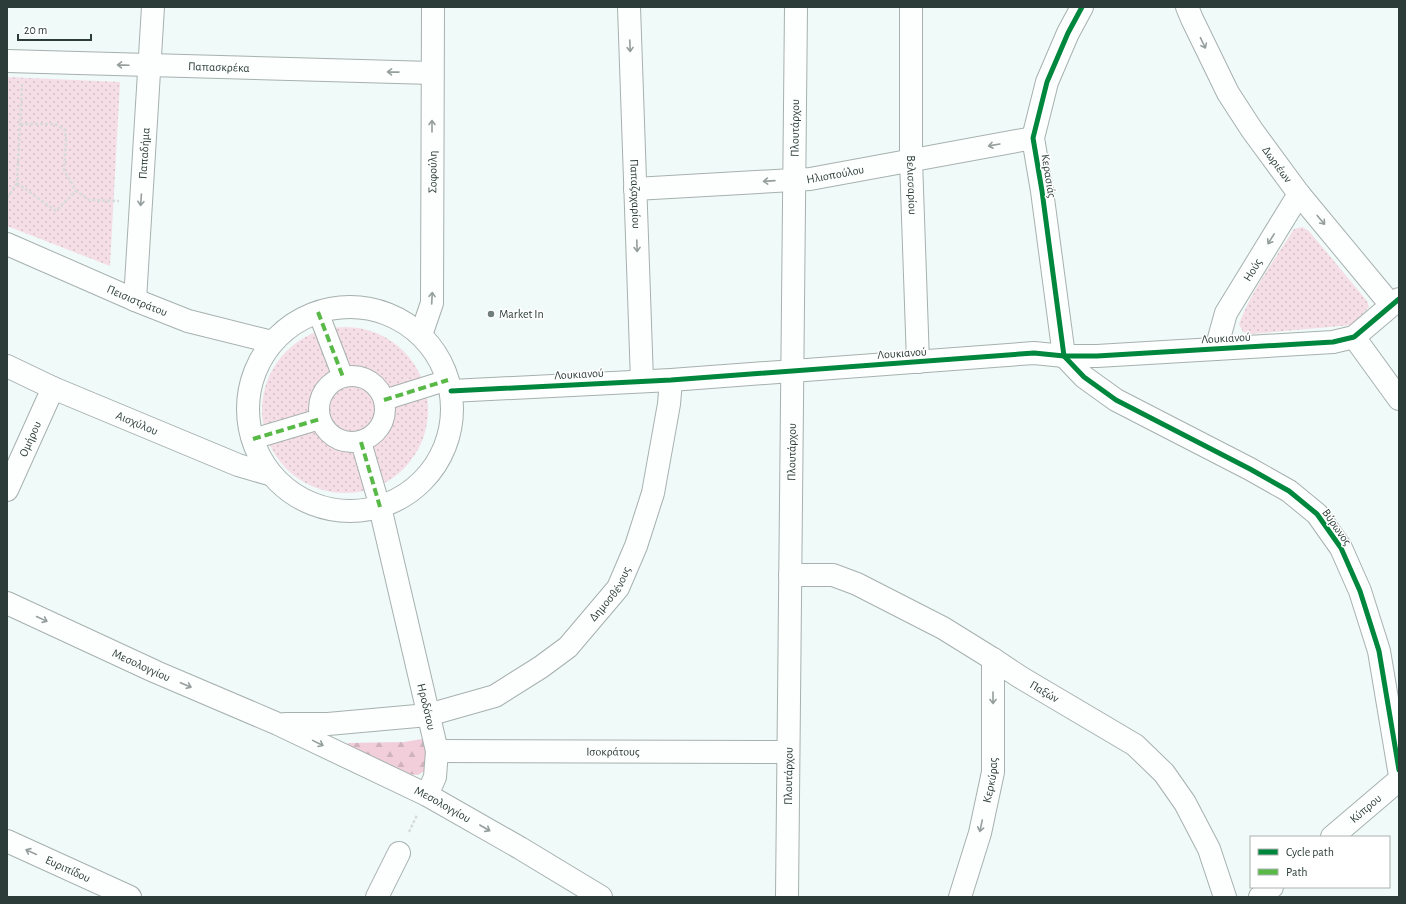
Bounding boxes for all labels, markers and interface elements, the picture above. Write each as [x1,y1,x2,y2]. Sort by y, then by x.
scale bar [18,16,91,42]
text: 20 m [24,24,47,36]
one-way arrow [1200,36,1208,48]
one-way arrow [626,39,634,52]
street label: Παπασκρέκα [188,60,250,74]
one-way arrow [117,61,130,69]
one-way arrow [387,68,400,76]
street label: Πλουτάρχου [788,99,801,157]
one-way arrow [428,120,436,133]
street label: Παπαδήμα [136,127,152,179]
one-way arrow [988,141,1001,149]
street label: Δωριέων [1260,144,1294,185]
street label: Σοφούλη [426,151,439,193]
street label: Κερασιάς [1039,153,1058,199]
street label: Βελισσαρίου [905,155,919,215]
street label: Παπαζαχαρίου [628,159,643,229]
street label: Ηλιοπούλου [806,163,865,186]
one-way arrow [763,177,776,184]
one-way arrow [138,193,145,206]
one-way arrow [1317,215,1325,226]
one-way arrow [1267,233,1275,245]
one-way arrow [634,239,641,252]
street label: Ηούς [1241,256,1265,283]
street label: Πεισιστράτου [105,283,169,318]
one-way arrow [428,292,435,305]
place label: Market In [499,308,544,320]
marker: Market In [486,309,496,319]
street label: Λουκιανού [1201,331,1251,345]
street label: Λουκιανού [877,345,927,361]
street label: Λουκιανού [554,367,604,381]
street label: Αισχύλου [114,409,160,437]
street label: Ομήρου [17,419,43,459]
street label: Πλουτάρχου [785,423,798,481]
street label: Βύρωνος [1319,507,1354,548]
street label: Δημοσθένους [587,565,633,623]
one-way arrow [36,616,48,623]
street label: Μεσολογγίου [110,647,172,683]
street label: Παξών [1028,678,1061,705]
one-way arrow [180,681,192,689]
street label: Ηροδότου [415,682,438,731]
one-way arrow [989,691,997,704]
one-way arrow [312,740,324,747]
street label: Ισοκράτους [586,745,640,759]
street label: Πλουτάρχου [782,747,795,805]
street label: Κερκύρας [981,757,1000,804]
street label: Μεσολογγίου [413,784,473,825]
street label: Κύπρου [1347,792,1384,825]
one-way arrow [977,819,985,832]
one-way arrow [479,824,491,832]
legend [1250,836,1390,888]
text: Cycle path [1286,846,1334,859]
one-way arrow [25,848,37,855]
street label: Ευριπίδου [44,853,92,884]
text: Path [1286,866,1308,878]

